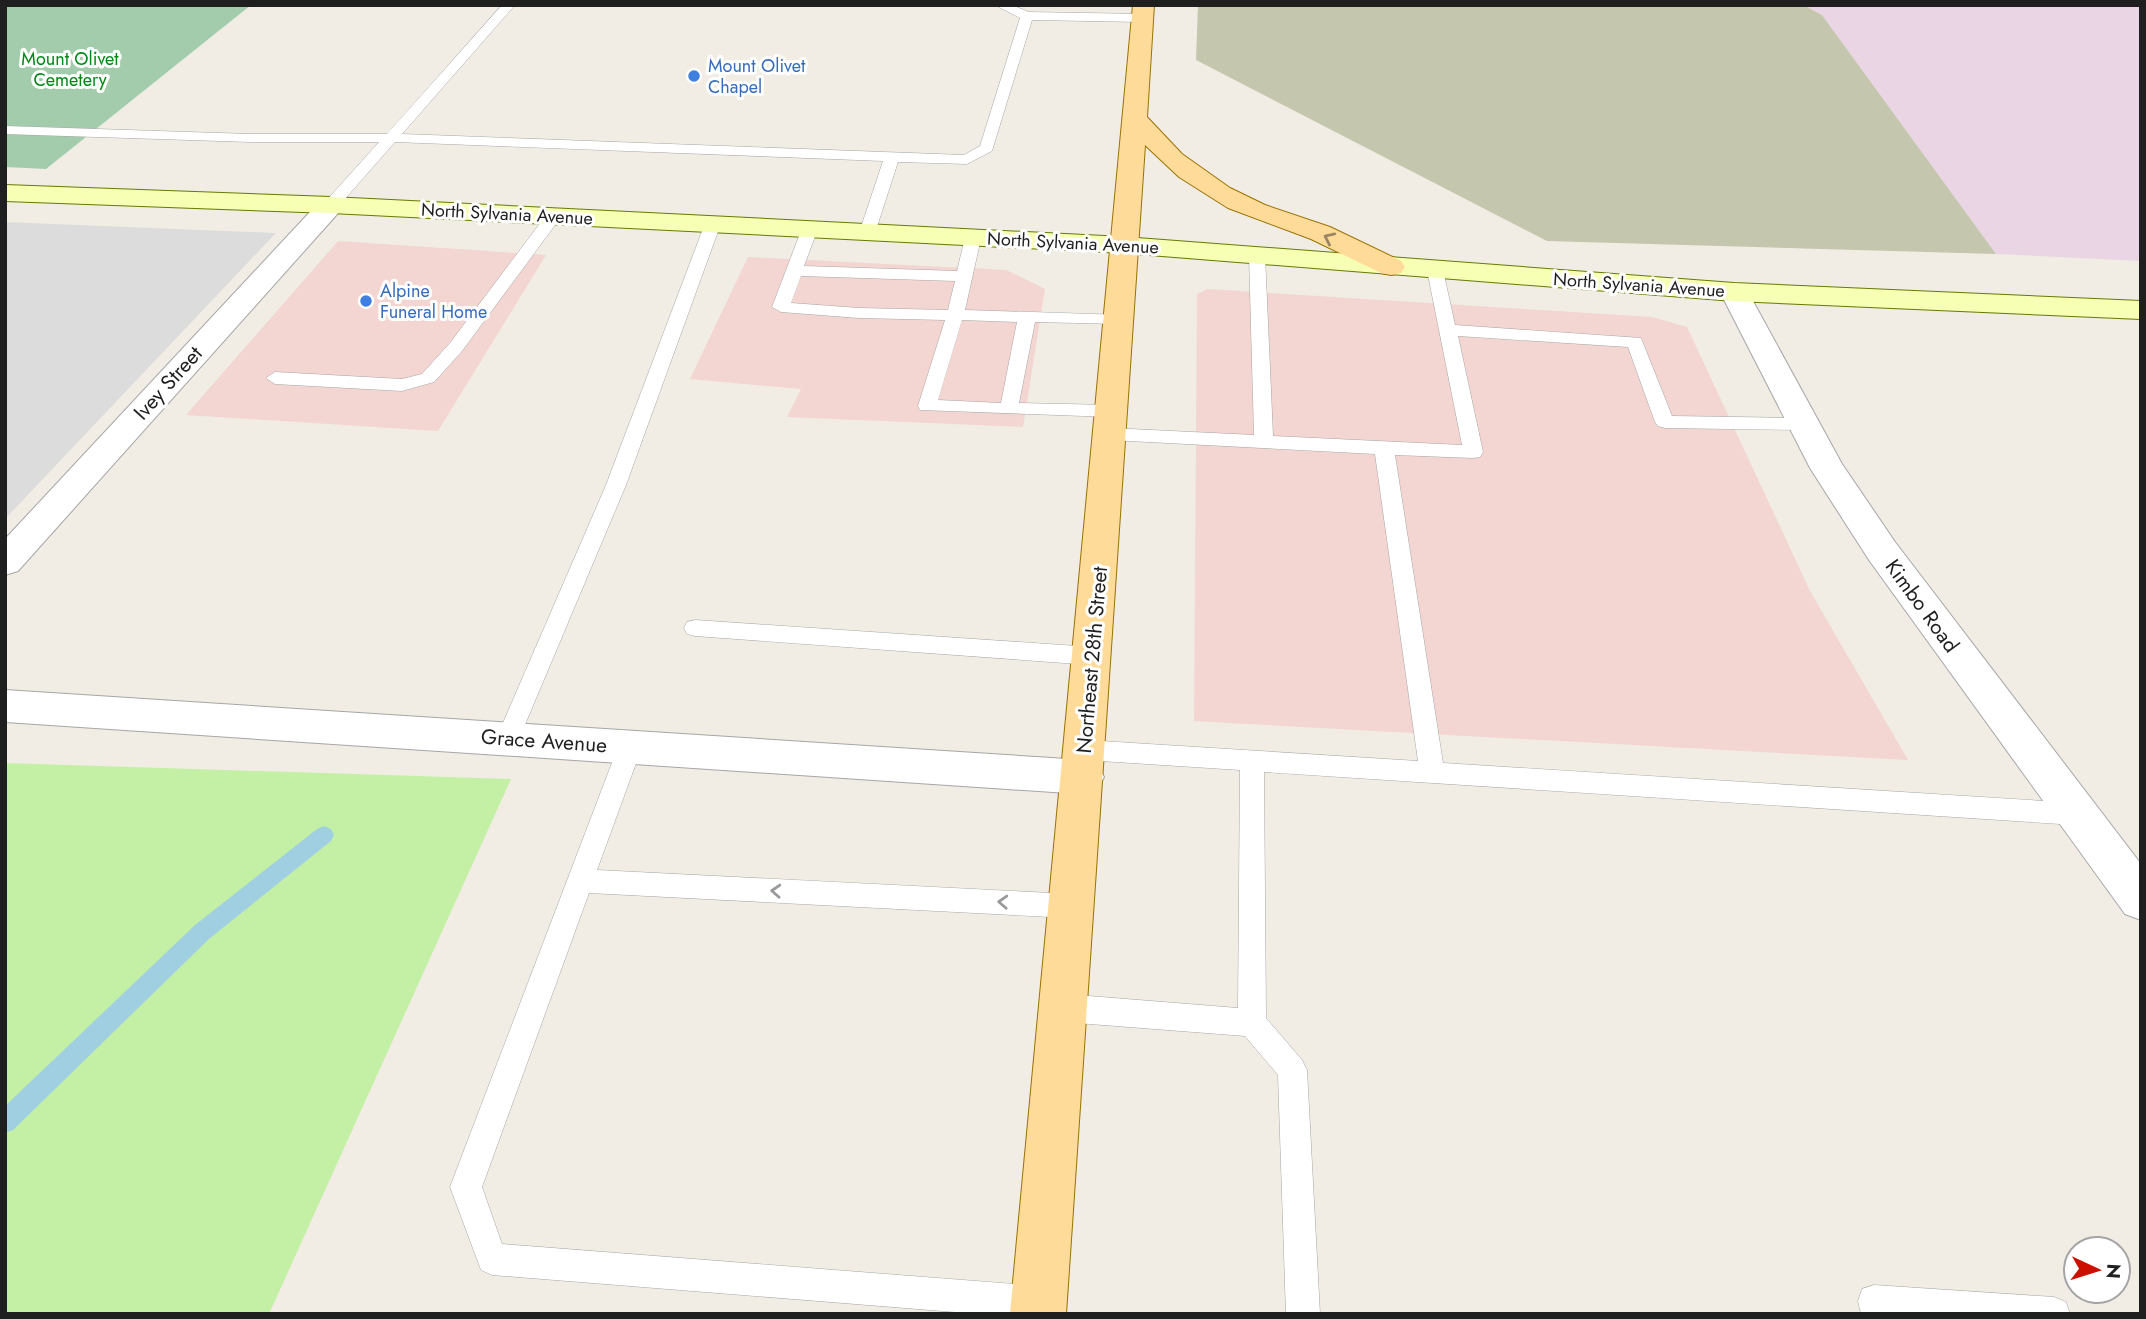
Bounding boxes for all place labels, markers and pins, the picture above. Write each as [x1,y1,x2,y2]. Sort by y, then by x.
place label: Mount Olivet Chapel [708,53,806,100]
marker: Mount Olivet Chapel [686,68,702,84]
place label: Alpine Funeral Home [380,278,487,325]
marker: Alpine Funeral Home [358,293,374,309]

